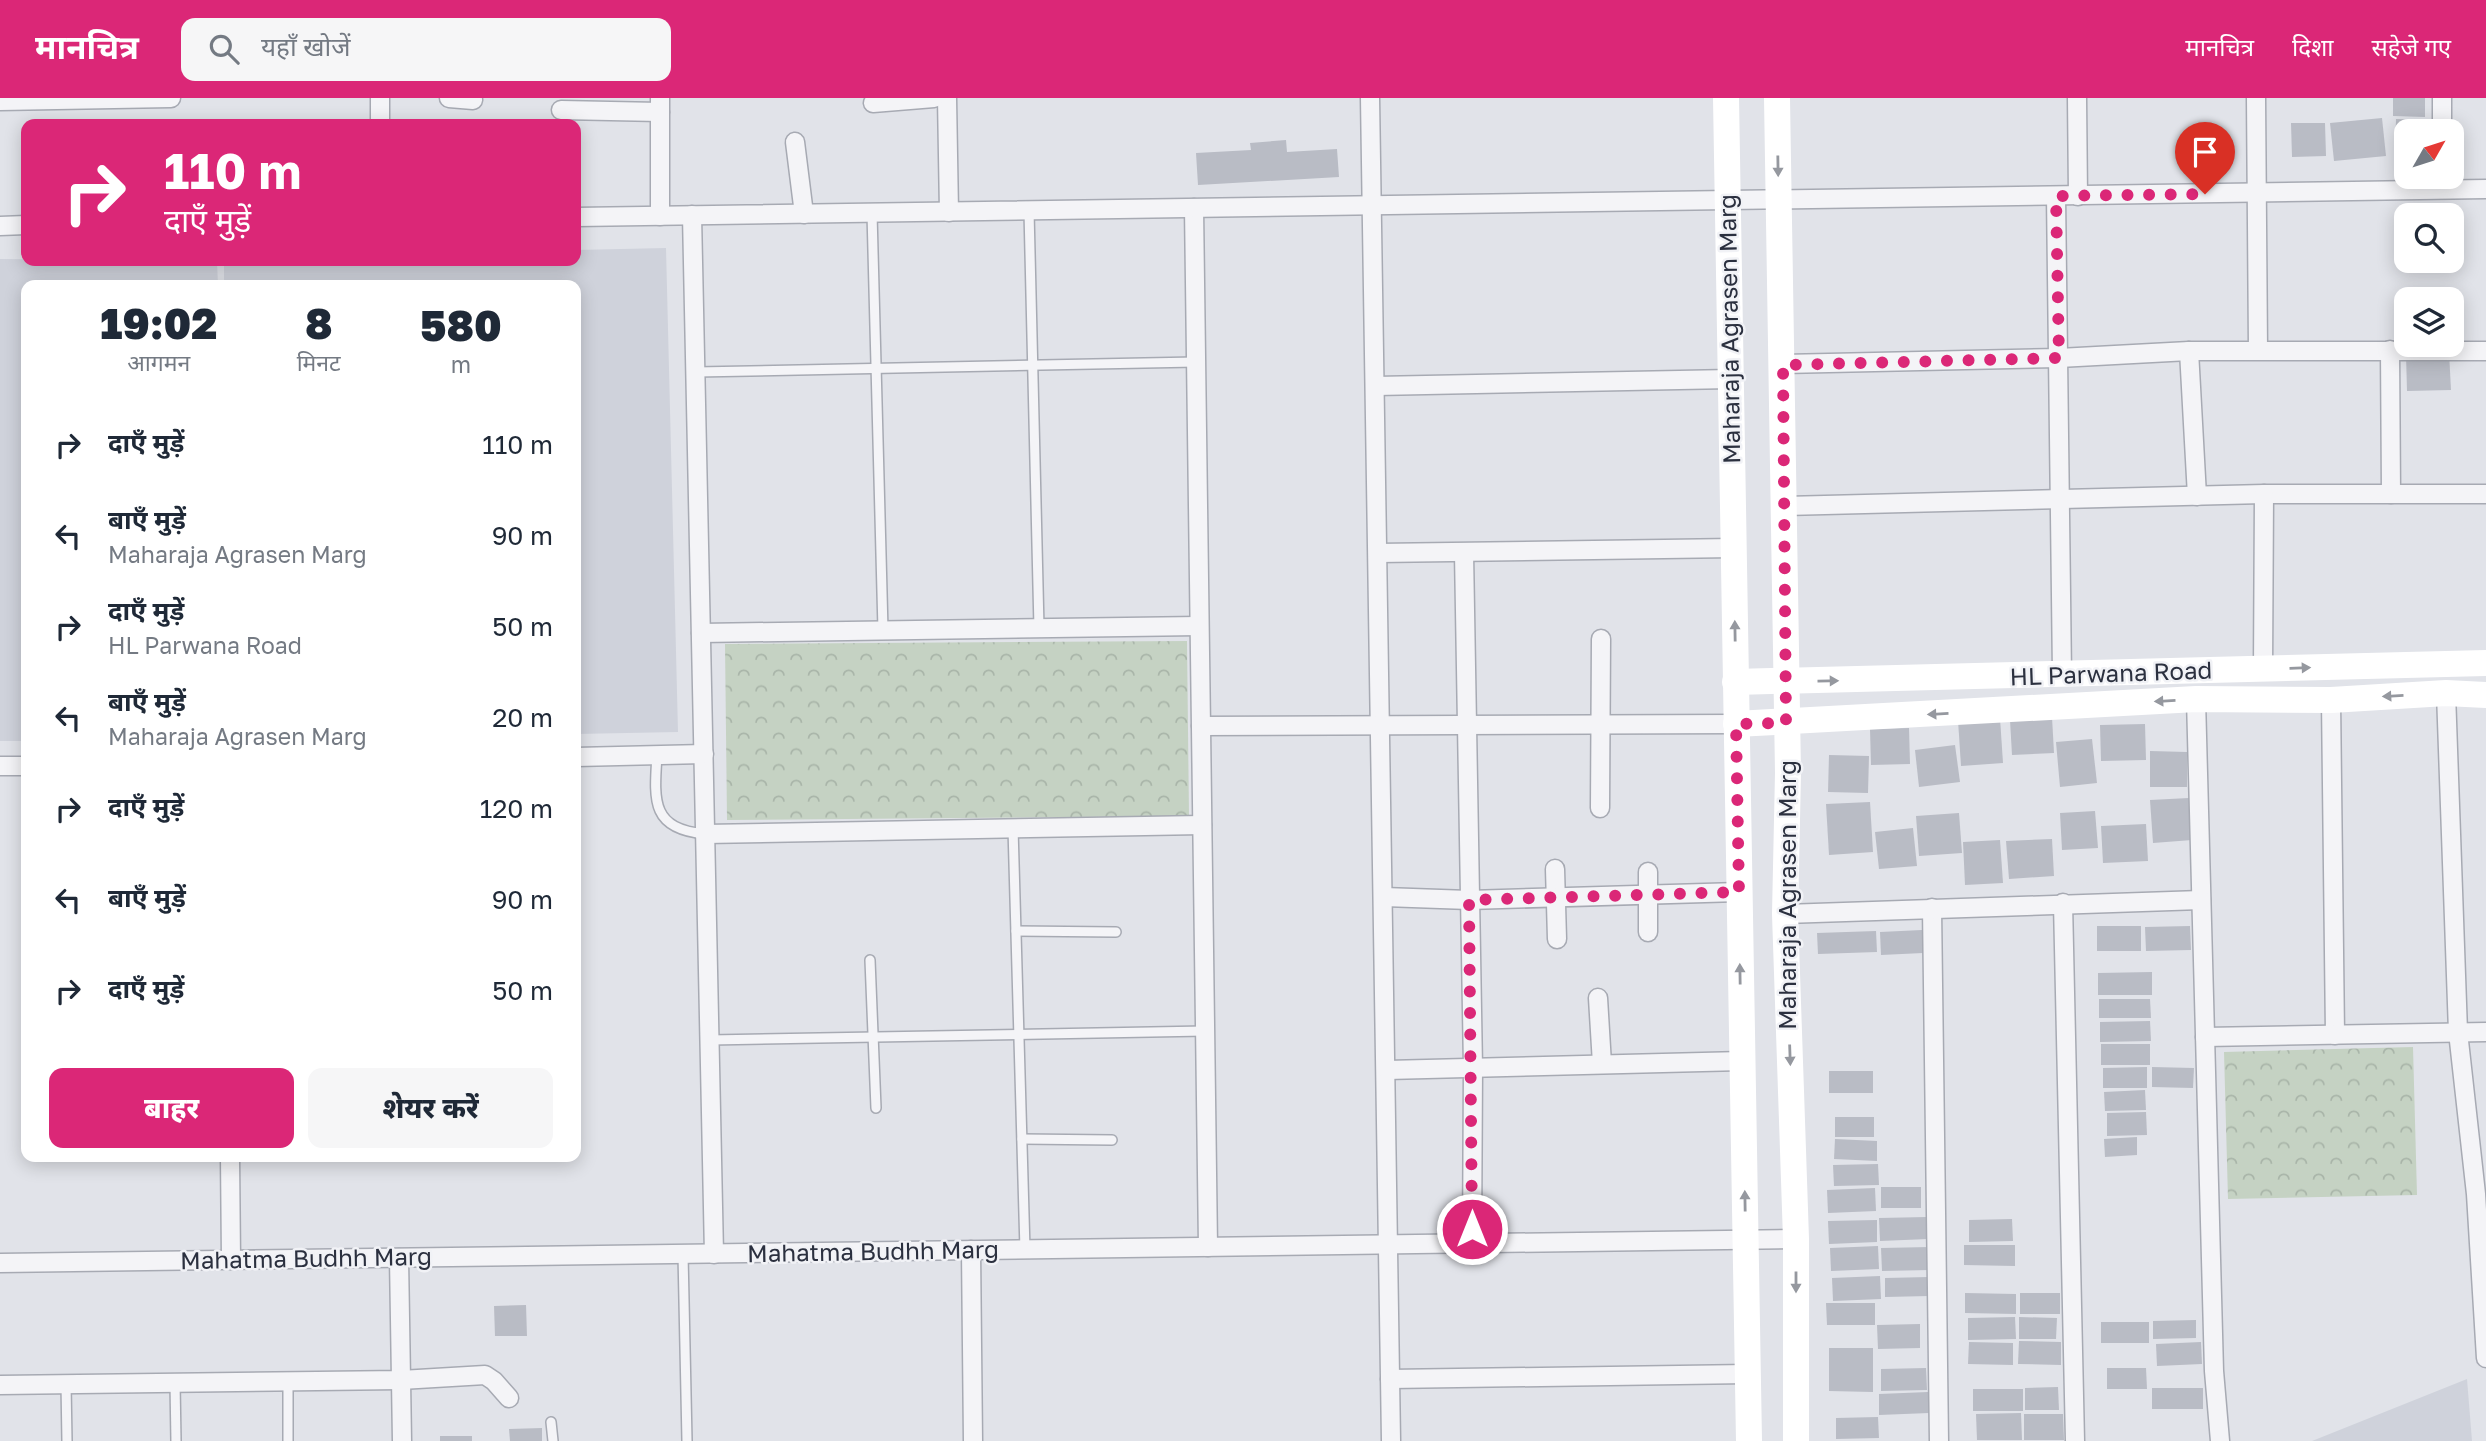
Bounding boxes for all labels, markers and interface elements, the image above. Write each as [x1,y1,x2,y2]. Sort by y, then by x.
search box [181,18,671,81]
text: मानचित्र [35,27,139,66]
icon: search [205,30,243,68]
text: यहाँ खोजें [261,31,350,62]
text: मानचित्र [2185,32,2254,61]
text: दिशा [2292,32,2333,61]
text: सहेजे गए [2371,32,2451,61]
north arrow [2394,119,2464,189]
map controls [2394,119,2464,357]
pin [2175,122,2235,194]
icon: arrive [2186,133,2224,171]
text: 110 m [164,141,301,200]
icon: right [49,147,140,238]
one-way arrow [1772,155,1784,177]
street label: Maharaja Agrasen Marg [1712,194,1745,464]
text: दाएँ मुड़ें [164,201,251,239]
button: search [2394,203,2464,273]
button: layers [2394,287,2464,357]
text: 19:02 [100,298,217,348]
text: 8 [305,298,332,348]
text: 580 [420,300,502,350]
text: आगमन [127,348,190,376]
text: मिनट [297,348,341,376]
text: m [451,350,471,378]
icon: right [49,426,87,464]
text: दाएँ मुड़ें [108,427,184,458]
text: 110 m [482,429,553,460]
text: बाएँ मुड़ें [108,504,186,535]
icon: left [49,517,87,555]
text: 90 m [492,520,553,551]
text: Maharaja Agrasen Marg [108,540,367,568]
text: दाएँ मुड़ें [108,595,184,626]
icon: right [49,608,87,646]
text: 50 m [492,611,553,642]
one-way arrow [1729,620,1740,642]
text: HL Parwana Road [108,631,302,659]
street label: HL Parwana Road [2009,654,2213,691]
one-way arrow [2289,663,2311,674]
one-way arrow [1817,675,1839,686]
text: बाएँ मुड़ें [108,686,186,717]
one-way arrow [2382,691,2404,702]
one-way arrow [2153,696,2175,707]
icon: left [49,699,87,737]
text: 20 m [492,702,553,733]
one-way arrow [1926,709,1948,720]
text: Maharaja Agrasen Marg [108,722,367,750]
street label: Maharaja Agrasen Marg [1772,760,1801,1030]
icon: right [49,790,87,828]
text: दाएँ मुड़ें [108,791,184,822]
text: 120 m [480,793,553,824]
icon: left [49,881,87,919]
text: बाएँ मुड़ें [108,882,186,913]
text: 90 m [492,884,553,915]
one-way arrow [1735,963,1746,985]
icon: right [49,972,87,1010]
text: दाएँ मुड़ें [108,973,184,1004]
text: 50 m [492,975,553,1006]
one-way arrow [1784,1044,1795,1066]
button: बाहर [49,1068,294,1148]
button: शेयर करें [308,1068,553,1148]
one-way arrow [1739,1190,1751,1212]
position arrow [1435,1192,1509,1266]
street label: Mahatma Budhh Marg [747,1234,999,1267]
street label: Mahatma Budhh Marg [180,1241,432,1274]
one-way arrow [1790,1272,1802,1294]

